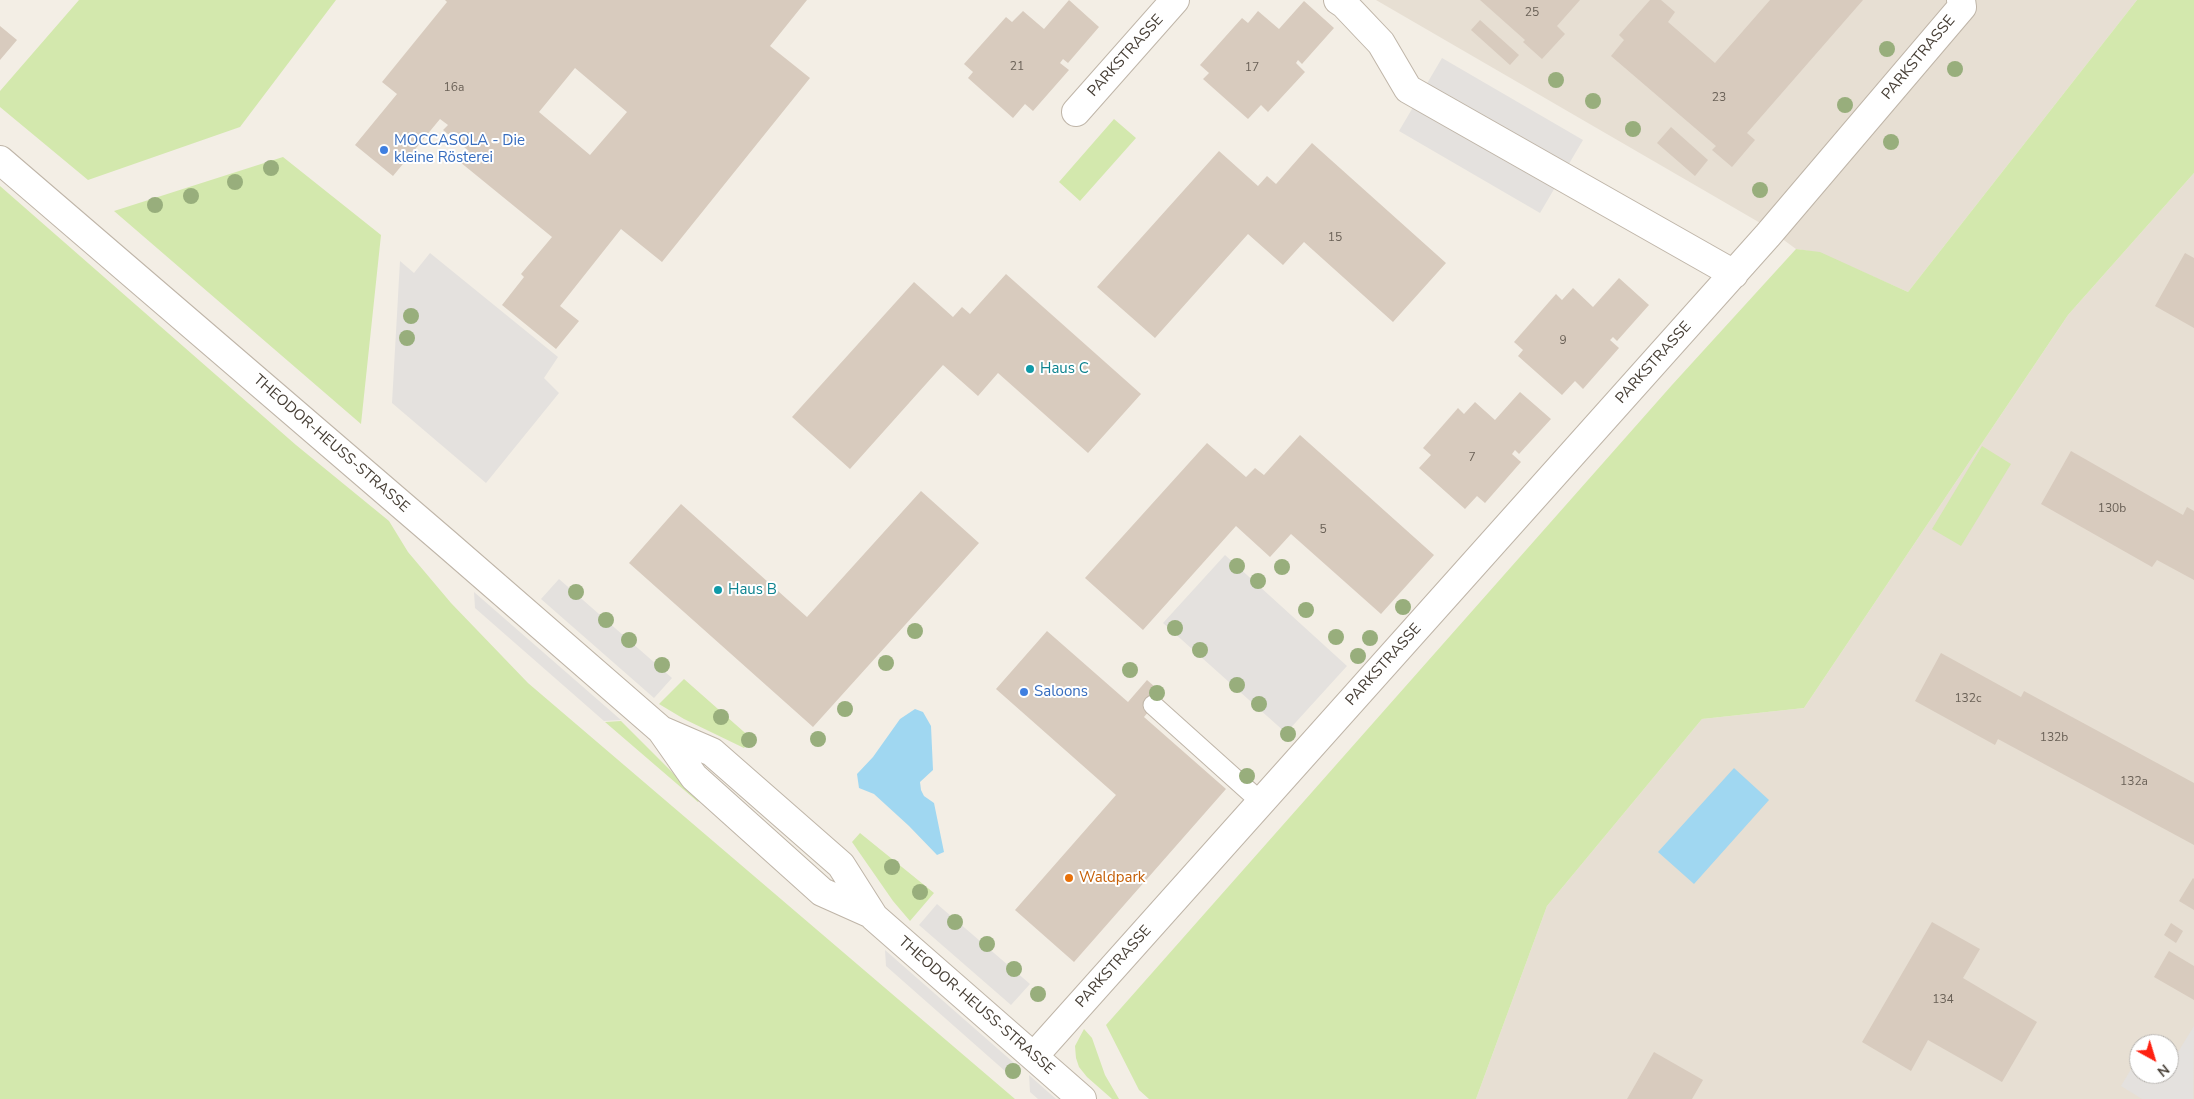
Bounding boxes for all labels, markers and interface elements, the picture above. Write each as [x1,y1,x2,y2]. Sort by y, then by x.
house number: 25 [1525,6,1539,20]
street label: PARKSTRASSE [1084,11,1168,101]
street label: PARKSTRASSE [1879,12,1959,104]
house number: 21 [1010,60,1024,74]
house number: 17 [1245,61,1259,75]
house number: 16a [444,81,464,95]
house number: 23 [1712,91,1726,105]
place label: MOCCASOLA - Die kleine Rösterei [394,132,525,167]
marker: MOCCASOLA - Die kleine Rösterei [378,144,390,156]
house number: 15 [1328,231,1342,245]
street label: PARKSTRASSE [1612,318,1696,408]
house number: 9 [1559,334,1567,348]
place label: Haus C [1040,360,1089,378]
marker: Haus C [1024,363,1036,375]
street label: THEODOR-HEUSS-STRASSE [249,371,413,517]
house number: 7 [1468,451,1476,465]
house number: 130b [2098,502,2126,516]
house number: 5 [1319,523,1327,537]
place label: Haus B [728,581,777,599]
marker: Haus B [712,584,724,596]
street label: PARKSTRASSE [1342,620,1426,710]
place label: Saloons [1034,683,1088,701]
marker: Saloons [1018,686,1030,698]
house number: 132c [1954,692,1982,706]
house number: 132b [2040,731,2068,745]
house number: 132a [2120,775,2148,789]
place label: Waldpark [1079,869,1145,887]
marker: Waldpark [1063,872,1075,884]
street label: PARKSTRASSE [1072,922,1156,1012]
street label: THEODOR-HEUSS-STRASSE [894,933,1058,1079]
house number: 134 [1932,993,1954,1007]
north arrow [2129,1034,2179,1084]
text: N [2153,1060,2173,1081]

